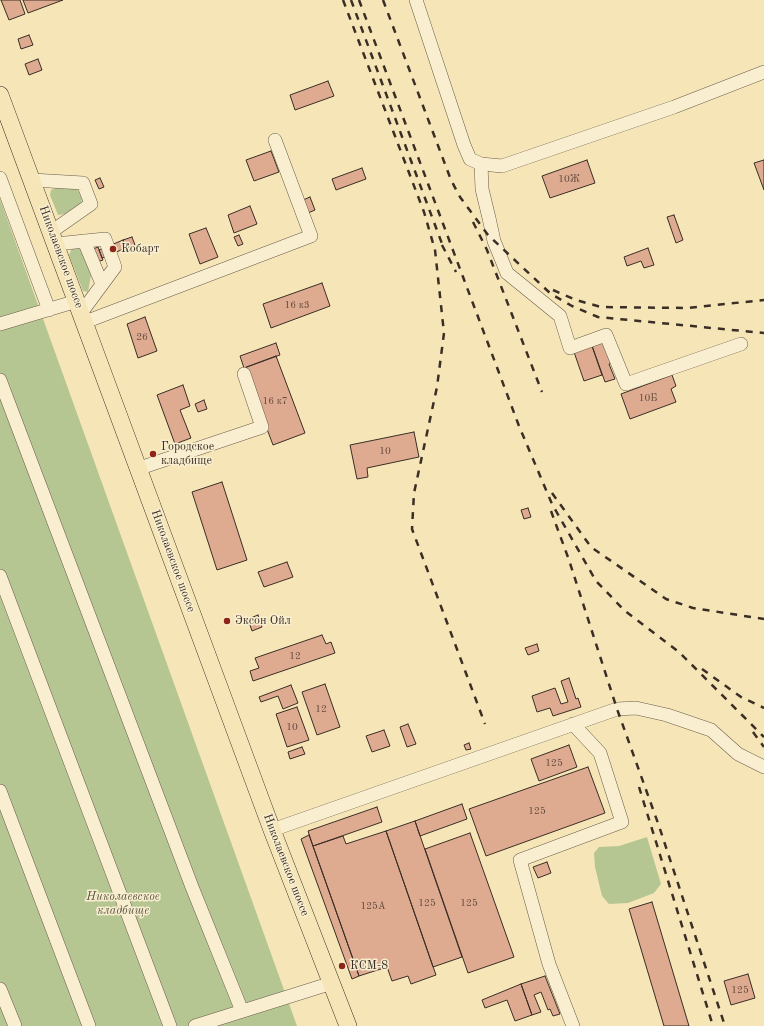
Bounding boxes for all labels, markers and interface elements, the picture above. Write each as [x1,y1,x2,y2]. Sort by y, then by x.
house number: 10Ж [558,173,580,185]
street label: Николаевское шоссе [36,204,86,310]
place label: Кобарт [121,242,159,256]
marker: Кобарт [108,244,118,254]
house number: 16 к3 [284,299,310,311]
house number: 26 [136,331,148,343]
house number: 10Б [639,392,657,404]
house number: 16 к7 [262,395,288,407]
place label: Городское кладбище [161,440,214,468]
house number: 10 [379,445,391,457]
marker: Городское кладбище [148,449,158,459]
street label: Николаевское шоссе [148,508,198,614]
place label: Эксон Ойл [235,614,291,628]
marker: Эксон Ойл [222,616,232,626]
house number: 12 [289,650,301,662]
house number: 12 [315,703,327,715]
house number: 10 [286,721,298,733]
house number: 125 [545,757,563,769]
house number: 125 [528,805,546,817]
street label: Николаевское шоссе [260,812,312,918]
park label: Николаевское кладбище [86,890,160,918]
house number: 125 [418,897,436,909]
house number: 125 [460,897,478,909]
house number: 125А [360,900,386,912]
place label: КСМ-8 [350,959,388,973]
marker: КСМ-8 [337,961,347,971]
house number: 125 [731,984,749,996]

